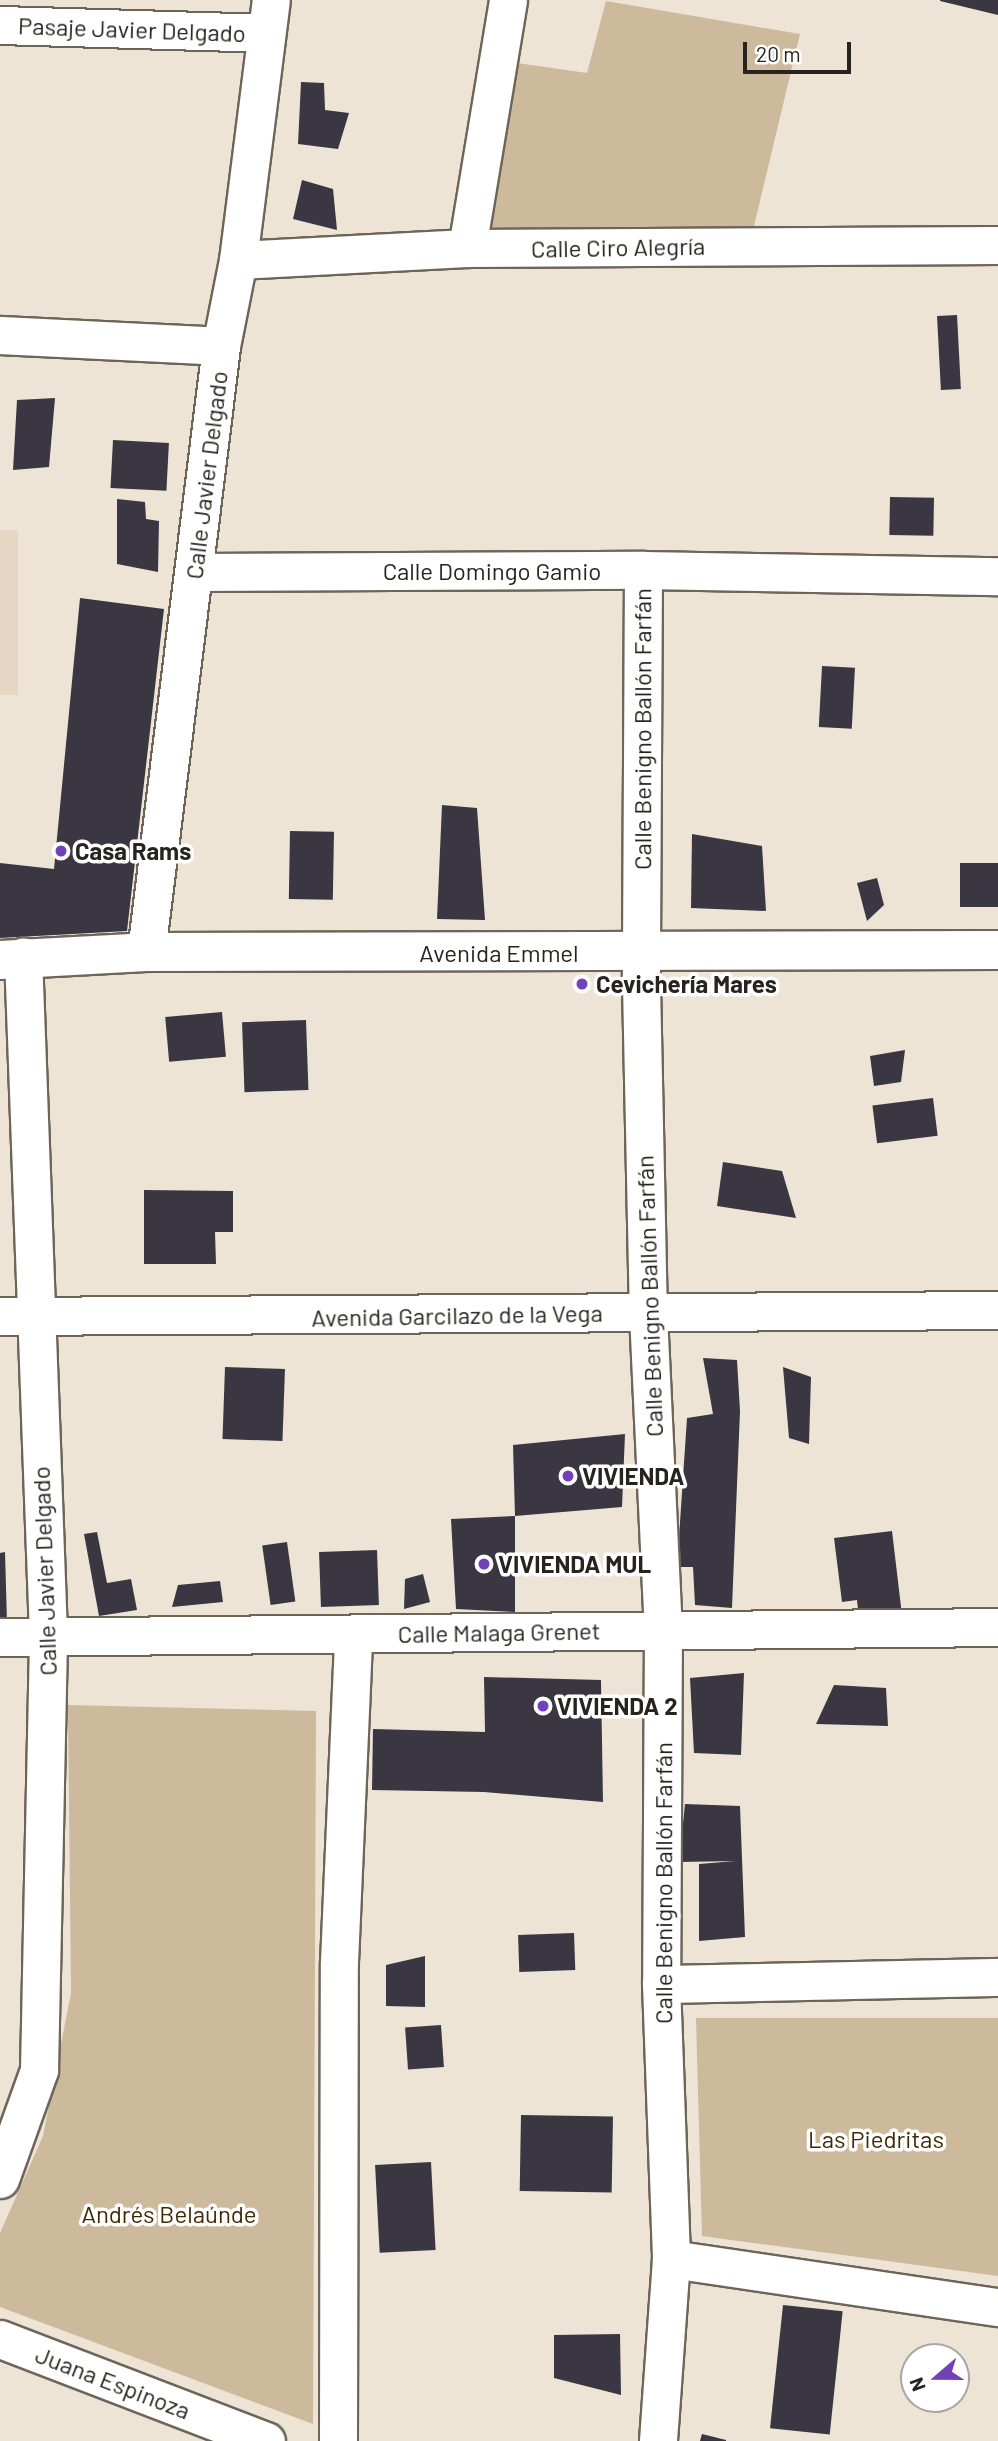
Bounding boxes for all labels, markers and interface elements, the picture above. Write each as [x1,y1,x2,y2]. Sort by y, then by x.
street label: Pasaje Javier Delgado [18,11,246,47]
scale bar [746,28,855,72]
text: 20 m [756,41,801,66]
street label: Calle Ciro Alegría [531,231,705,263]
street label: Calle Javier Delgado [179,369,233,581]
street label: Calle Domingo Gamio [383,557,601,585]
street label: Calle Benigno Ballón Farfán [628,588,656,870]
place label: Casa Rams [75,837,191,865]
marker: Casa Rams [53,843,69,859]
street label: Avenida Emmel [419,939,579,967]
place label: Cevichería Mares [596,970,777,998]
marker: Cevichería Mares [574,976,590,992]
street label: Calle Benigno Ballón Farfán [630,1155,668,1437]
street label: Avenida Garcilazo de la Vega [311,1298,603,1332]
place label: VIVIENDA [582,1462,684,1490]
street label: Calle Javier Delgado [26,1466,62,1676]
marker: VIVIENDA [560,1468,576,1484]
place label: VIVIENDA MUL [498,1550,651,1578]
marker: VIVIENDA MUL [476,1556,492,1572]
street label: Calle Malaga Grenet [397,1616,601,1648]
place label: VIVIENDA 2 [557,1692,678,1720]
marker: VIVIENDA 2 [535,1698,551,1714]
street label: Calle Benigno Ballón Farfán [649,1742,677,2024]
park label: Las Piedritas [808,2125,944,2153]
park label: Andrés Belaúnde [81,2200,257,2228]
street label: Juana Espinoza [32,2339,194,2425]
north arrow [900,2343,970,2413]
text: N [904,2375,930,2395]

